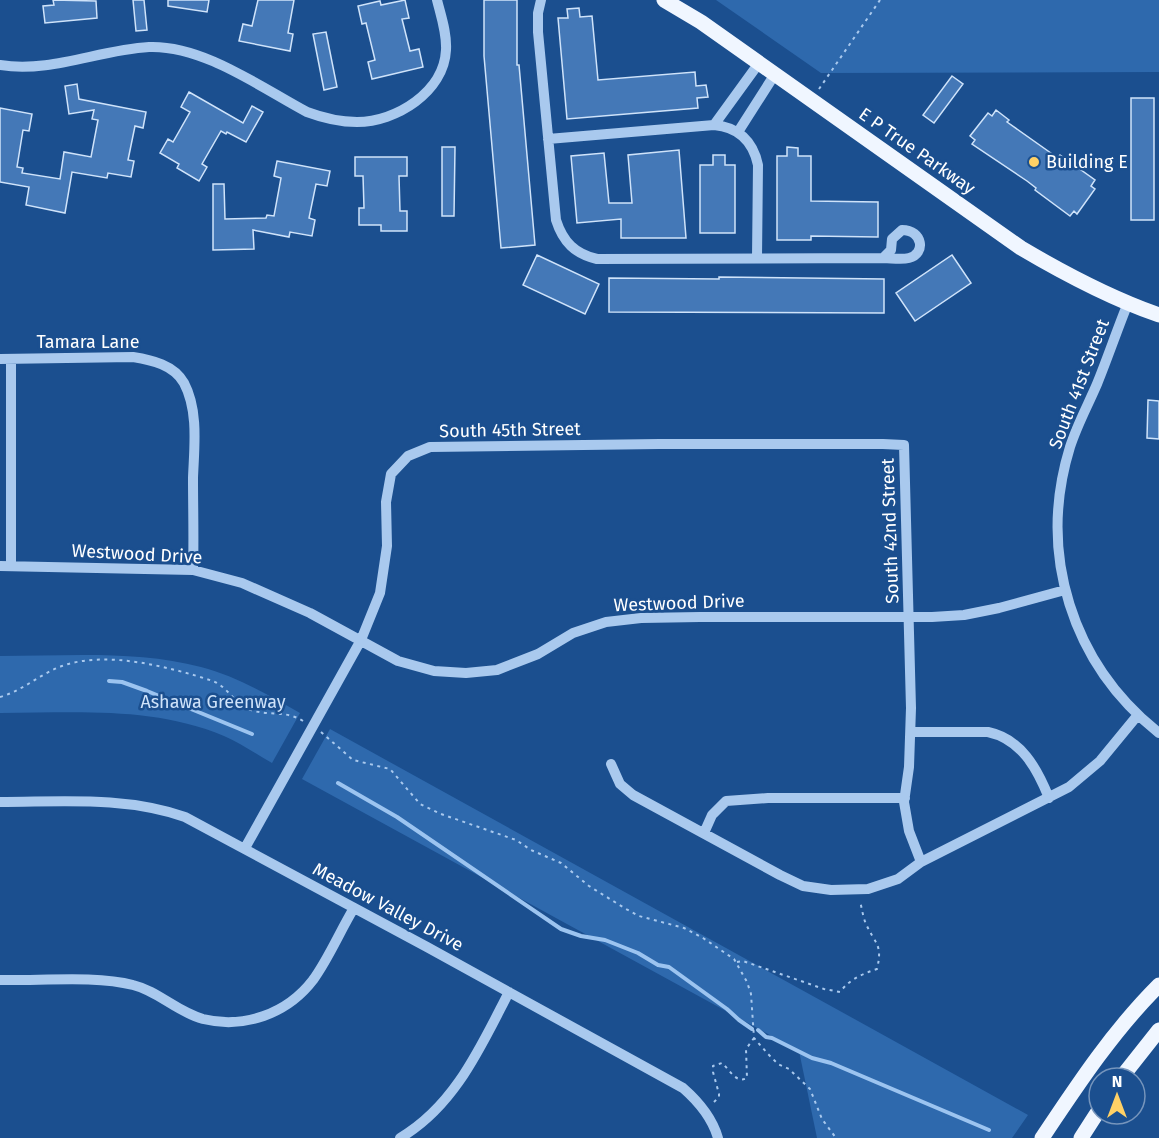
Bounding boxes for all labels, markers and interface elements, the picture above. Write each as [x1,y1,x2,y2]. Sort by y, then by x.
street label: E P True Parkway [855,103,979,199]
place label: Building E [1046,151,1128,173]
marker: Building E [1027,155,1041,169]
street label: South 41st Street [1044,315,1114,452]
street label: Tamara Lane [36,331,140,353]
street label: South 45th Street [439,418,581,442]
street label: South 42nd Street [876,457,904,604]
street label: Westwood Drive [71,540,203,568]
street label: Westwood Drive [613,590,745,616]
park label: Ashawa Greenway [140,691,286,713]
street label: Meadow Valley Drive [309,858,467,956]
north arrow [1087,1066,1147,1126]
text: N [1112,1072,1122,1091]

